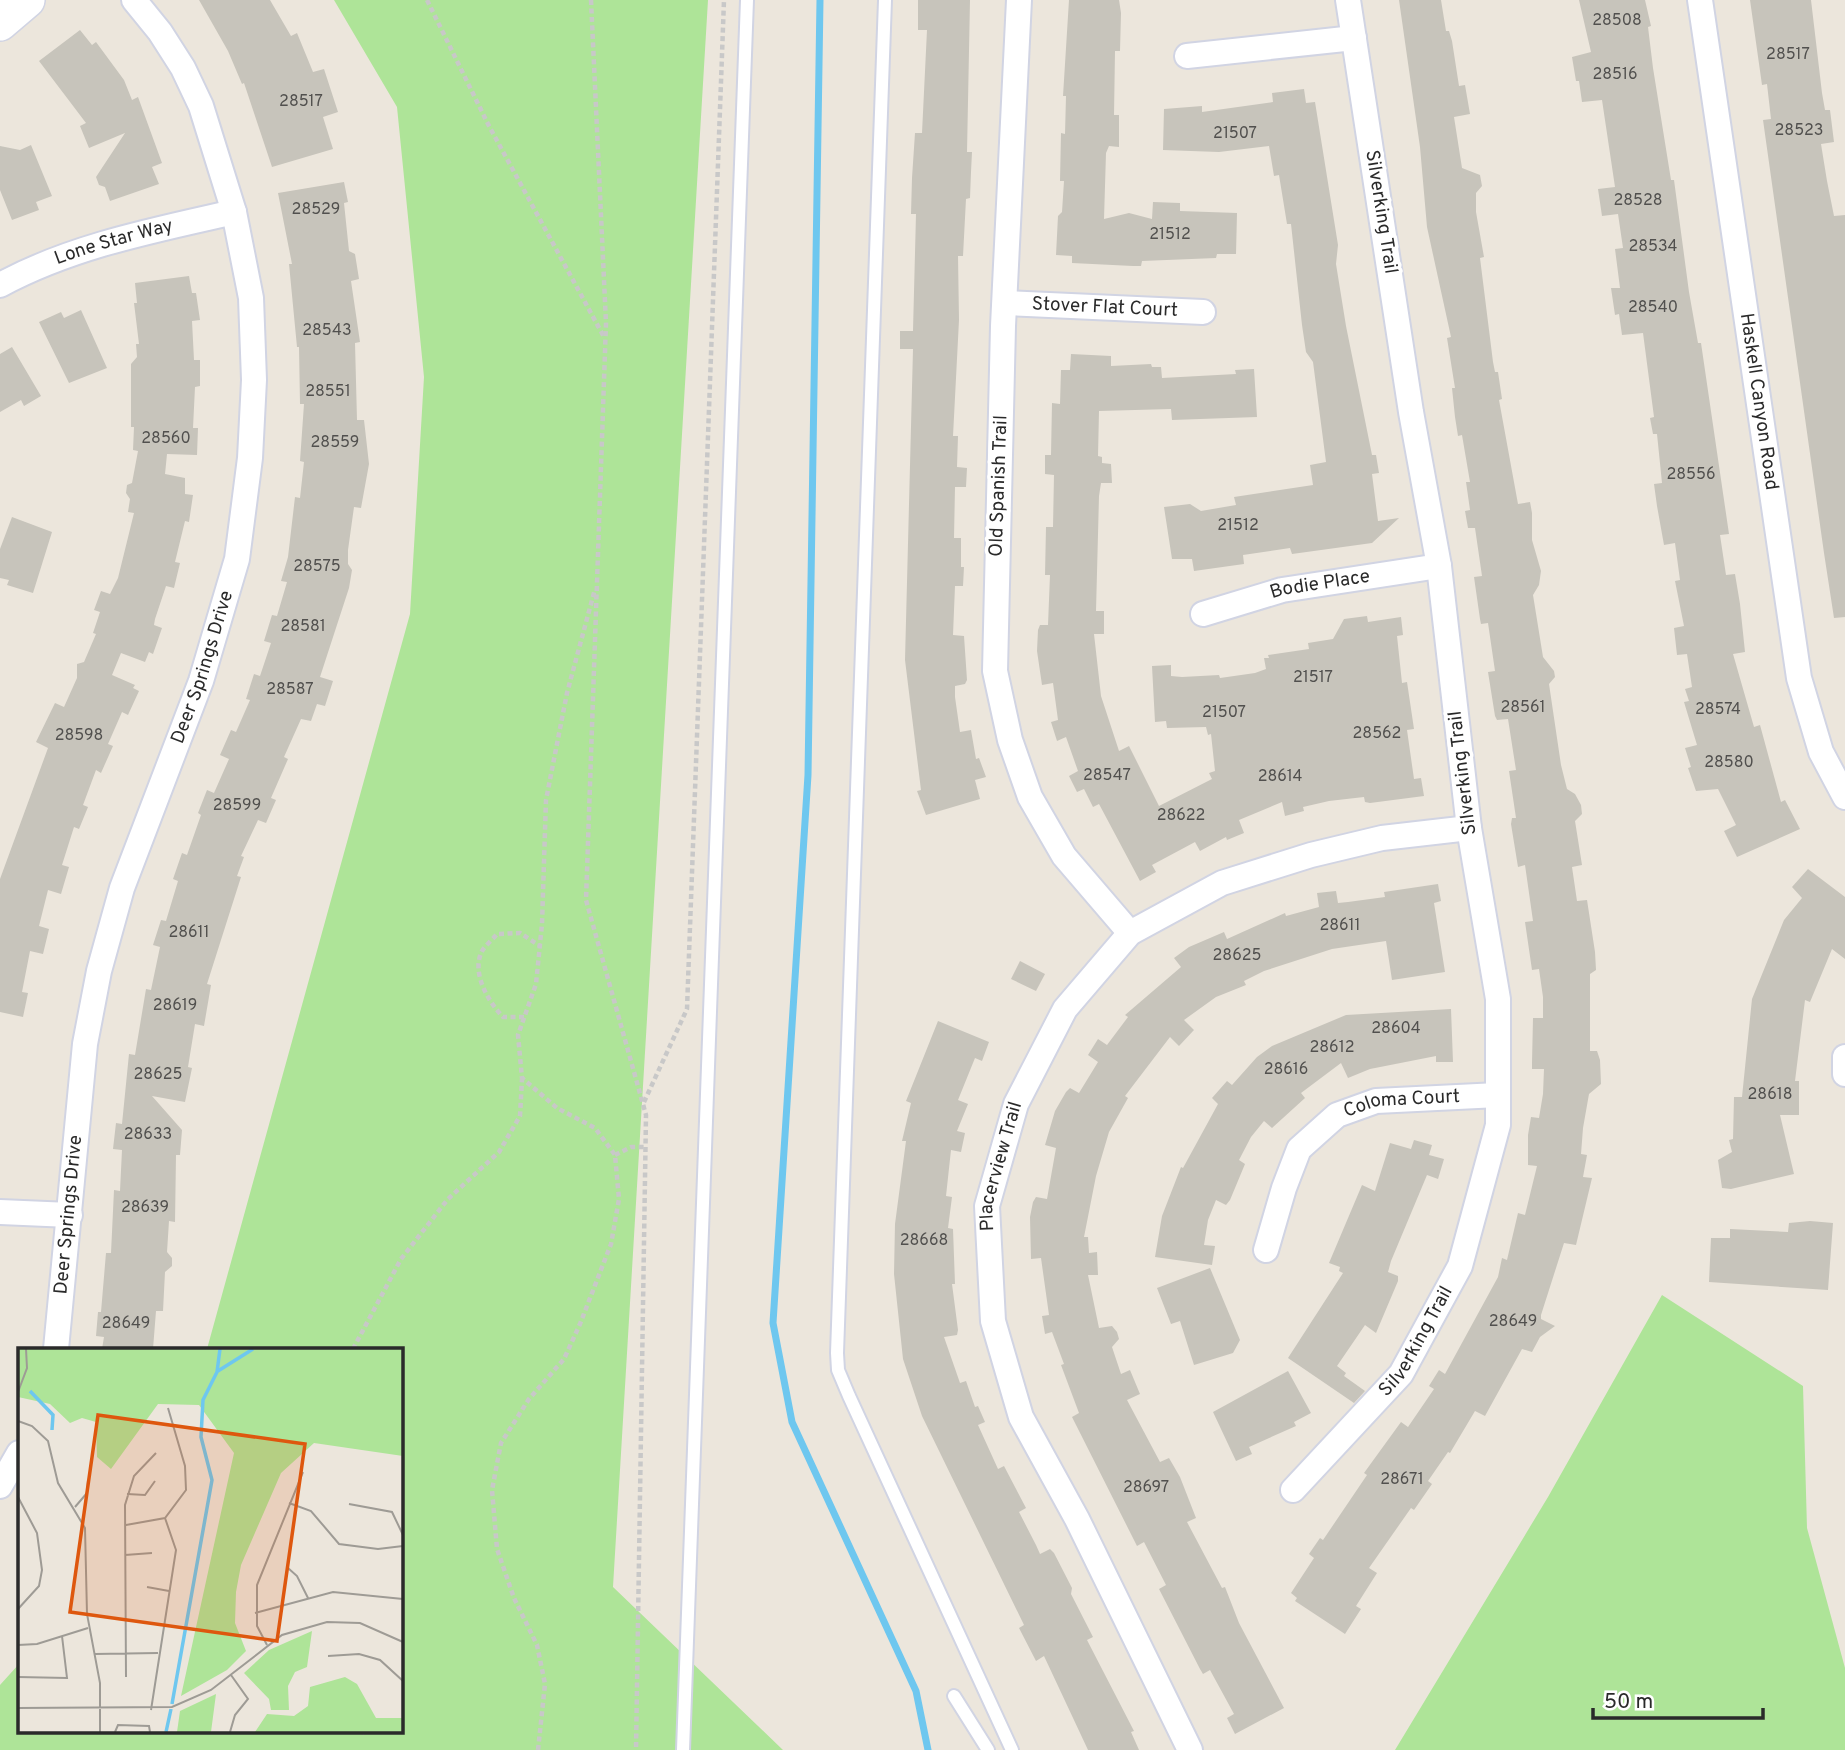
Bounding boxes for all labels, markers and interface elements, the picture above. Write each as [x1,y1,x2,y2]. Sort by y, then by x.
house number: 28508 [1592,11,1642,31]
house number: 28517 [1766,45,1810,65]
house number: 28516 [1592,65,1638,85]
house number: 28517 [279,92,323,112]
house number: 28523 [1775,121,1823,141]
house number: 21507 [1213,124,1257,144]
street label: Silverking Trail [1359,148,1403,276]
house number: 28528 [1614,191,1663,211]
house number: 28529 [292,200,340,220]
street label: Lone Star Way [51,214,176,271]
house number: 21512 [1149,225,1191,245]
house number: 28534 [1628,237,1678,257]
street label: Stover Flat Court [1031,292,1179,323]
house number: 28540 [1628,298,1678,318]
street label: Haskell Canyon Road [1734,312,1783,492]
house number: 28543 [302,321,352,341]
house number: 28551 [305,382,351,402]
street label: Old Spanish Trail [985,415,1013,557]
house number: 28560 [141,429,191,449]
house number: 28559 [311,433,359,453]
house number: 28556 [1667,465,1716,485]
house number: 21512 [1217,516,1259,536]
house number: 28575 [293,557,341,577]
street label: Bodie Place [1267,565,1372,605]
street label: Deer Springs Drive [166,588,239,747]
house number: 28581 [280,617,326,637]
house number: 21517 [1293,668,1333,688]
house number: 28587 [266,680,314,700]
house number: 28561 [1500,698,1546,718]
house number: 28574 [1695,700,1741,720]
house number: 21507 [1202,703,1246,723]
street label: Silverking Trail [1443,709,1483,837]
house number: 28562 [1353,724,1401,744]
house number: 28598 [55,726,103,746]
house number: 28580 [1704,753,1754,773]
house number: 28547 [1083,766,1131,786]
house number: 28614 [1258,767,1302,787]
house number: 28599 [213,796,261,816]
house number: 28622 [1157,806,1205,826]
house number: 28611 [1319,916,1361,936]
house number: 28611 [168,923,210,943]
house number: 28625 [1213,946,1261,966]
house number: 28619 [153,996,197,1016]
house number: 28604 [1371,1019,1421,1039]
house number: 28612 [1310,1038,1354,1058]
house number: 28616 [1264,1060,1308,1080]
house number: 28625 [134,1065,182,1085]
street label: Coloma Court [1340,1085,1461,1124]
house number: 28618 [1748,1085,1792,1105]
street label: Placerview Trail [975,1099,1028,1232]
house number: 28633 [124,1125,172,1145]
street label: Deer Springs Drive [49,1134,88,1295]
house number: 28639 [121,1198,169,1218]
house number: 28668 [900,1231,948,1251]
street label: Silverking Trail [1374,1282,1459,1402]
house number: 28649 [1489,1312,1537,1332]
house number: 28649 [102,1314,150,1334]
inset map [18,1348,402,1732]
house number: 28671 [1380,1470,1424,1490]
house number: 28697 [1123,1478,1169,1498]
scale bar [1593,1676,1763,1720]
text: 50 m [1604,1689,1653,1716]

